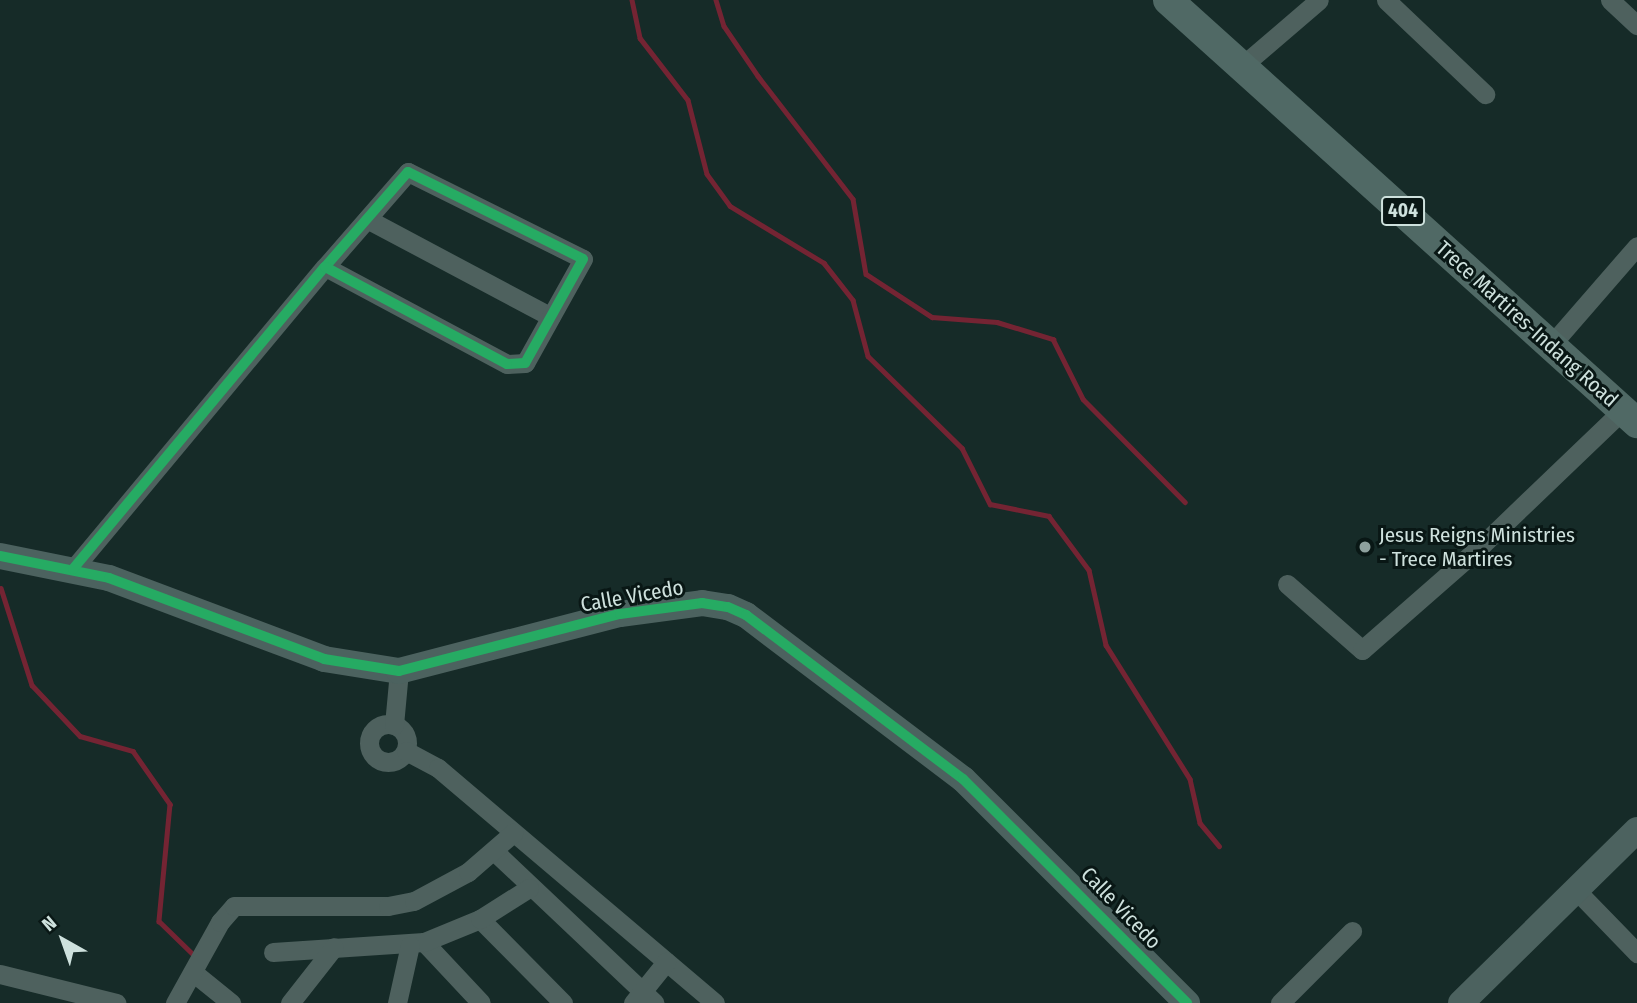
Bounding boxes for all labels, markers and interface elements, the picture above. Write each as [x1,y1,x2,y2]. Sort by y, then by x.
road number: 404 [1380,196,1426,226]
street label: Trece Martires-Indang Road [1431,236,1623,412]
place label: Jesus Reigns Ministries - Trece Martires [1379,522,1575,572]
marker: Jesus Reigns Ministries - Trece Martires [1357,539,1373,555]
street label: Calle Vicedo [579,575,685,617]
street label: Calle Vicedo [1076,862,1166,954]
north arrow [28,905,98,975]
text: N [37,911,61,936]

